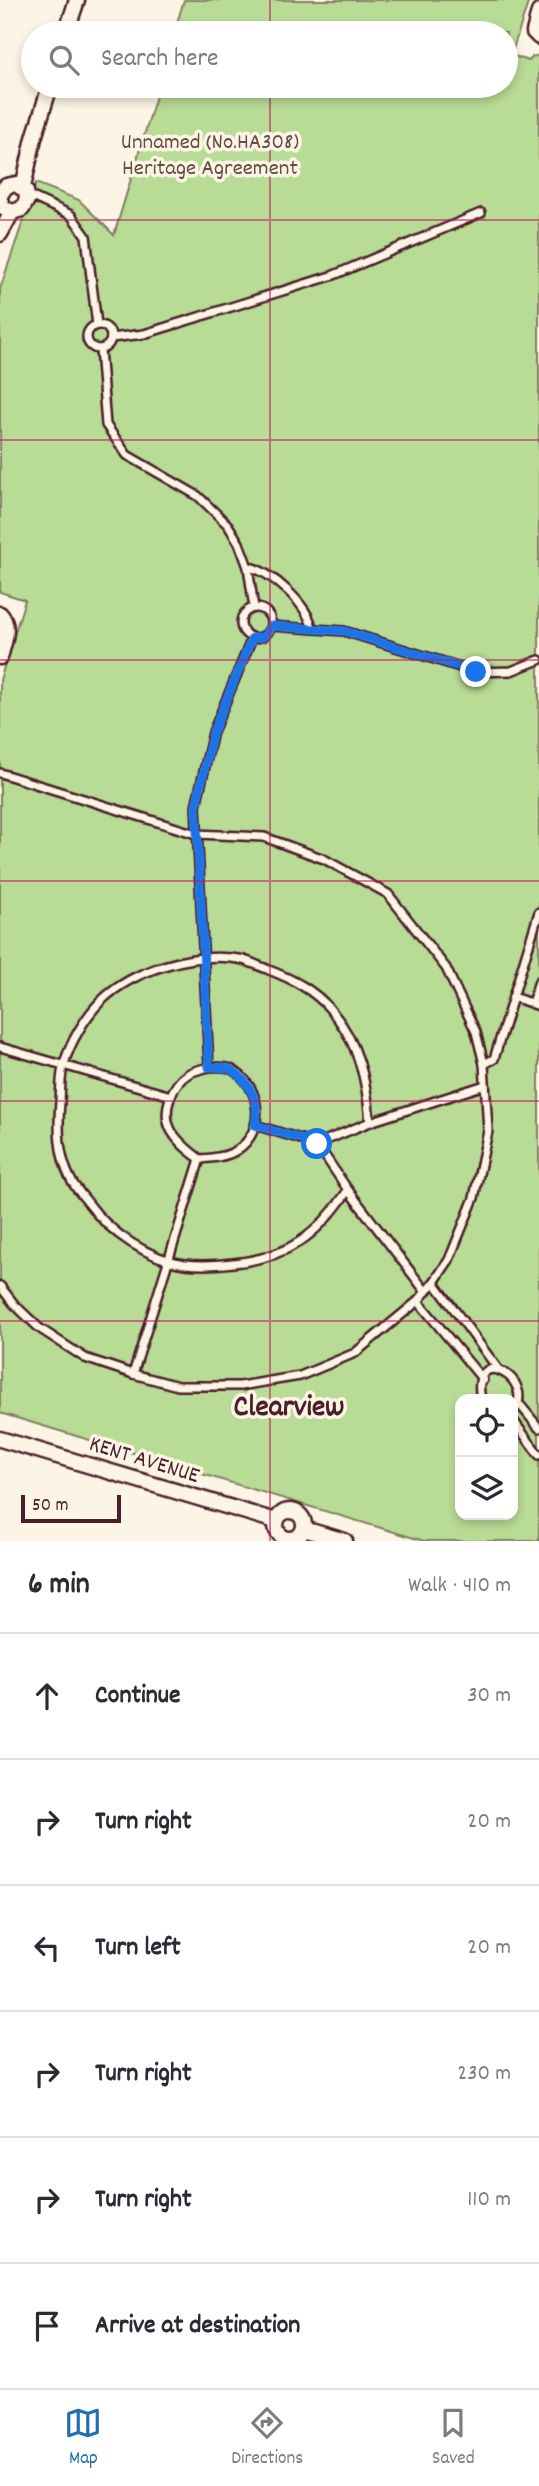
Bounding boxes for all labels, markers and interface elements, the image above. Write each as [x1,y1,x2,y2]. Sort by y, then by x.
search box [21,21,518,98]
icon: search [45,41,83,79]
text: Search here [101,41,219,78]
park label: Unnamed (No.HA308) Heritage Agreement [121,127,299,186]
route end [460,656,491,687]
route start [301,1128,332,1159]
district label: Clearview [234,1388,344,1431]
map controls [455,1394,518,1520]
button: locate [455,1394,518,1457]
street label: KENT AVENUE [85,1429,204,1494]
button: layers [455,1457,518,1520]
scale bar [21,1492,121,1524]
text: 50 m [32,1493,69,1520]
text: 6 min [28,1565,90,1608]
text: Walk · 410 m [408,1570,511,1603]
icon: ahead [28,1677,66,1715]
text: Continue [95,1678,180,1715]
text: 30 m [467,1680,511,1713]
icon: right [28,1803,66,1841]
text: Turn right [95,1804,192,1841]
text: 20 m [467,1806,511,1839]
icon: left [28,1929,66,1967]
text: Turn left [95,1930,181,1967]
text: 20 m [467,1932,511,1965]
icon: right [28,2055,66,2093]
text: Turn right [95,2056,192,2093]
text: 230 m [457,2058,511,2091]
icon: right [28,2181,66,2219]
text: Turn right [95,2182,192,2219]
text: 110 m [467,2184,511,2217]
icon: arrive [28,2307,66,2345]
text: Arrive at destination [95,2308,300,2345]
tab: Map [64,2404,102,2473]
tab: Directions [231,2404,303,2473]
tab: Saved [432,2404,475,2473]

